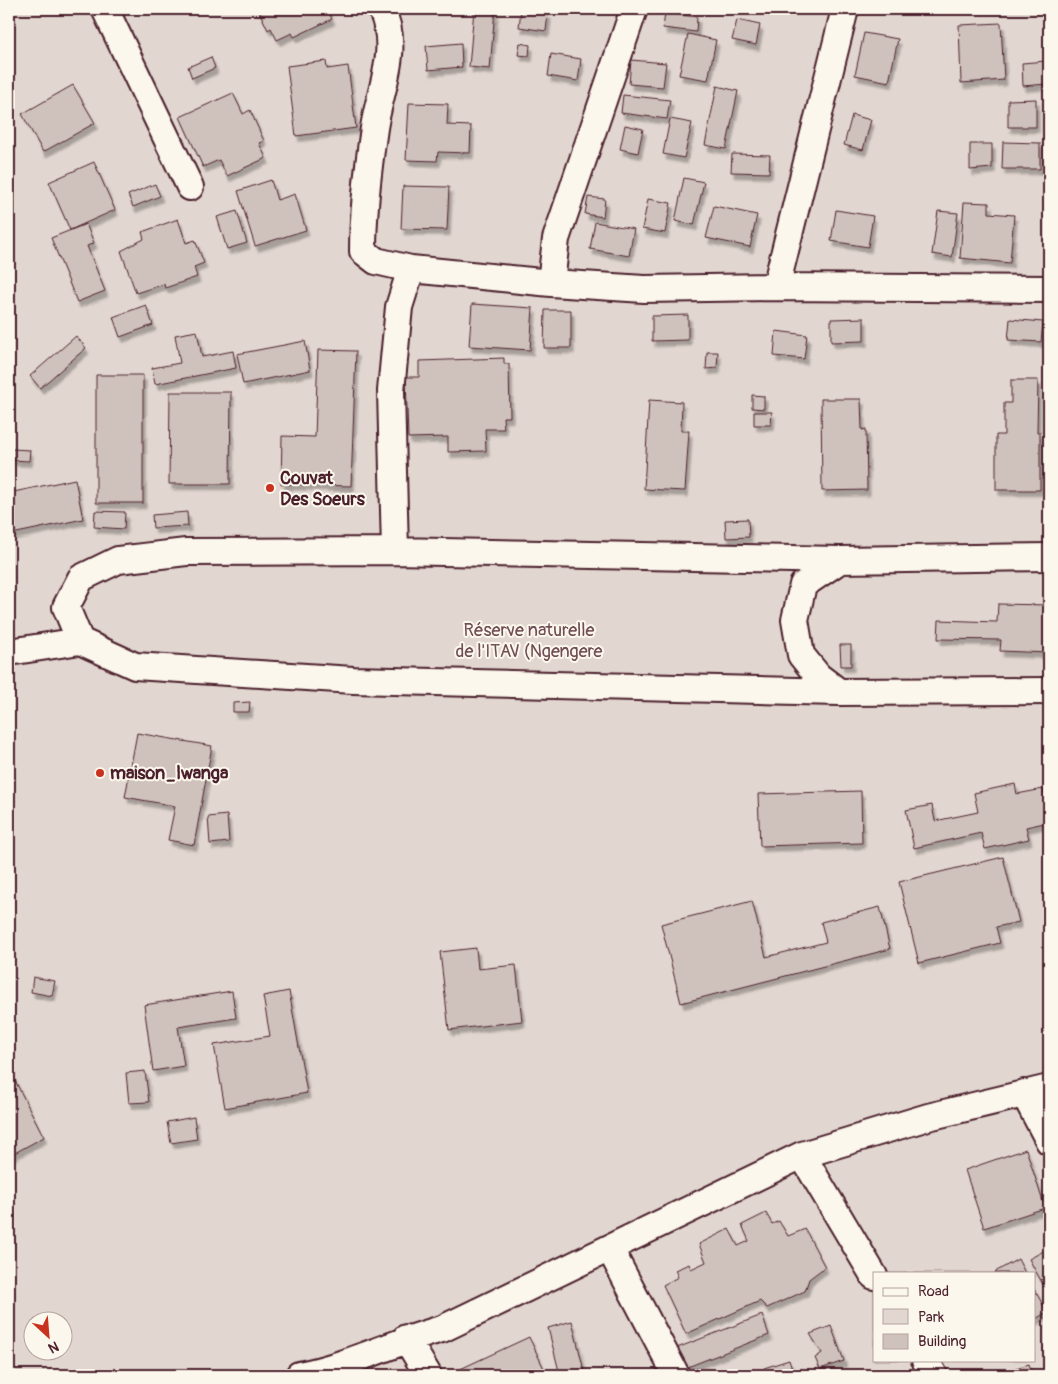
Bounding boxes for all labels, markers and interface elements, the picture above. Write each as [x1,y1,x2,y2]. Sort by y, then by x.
place label: Couvat Des Soeurs [280,467,366,511]
marker: Couvat Des Soeurs [264,482,276,494]
park label: Réserve naturelle de l'ITAV (Ngengere [456,619,603,663]
place label: maison_lwanga [110,762,229,785]
marker: maison_lwanga [94,767,106,779]
legend [873,1272,1036,1362]
text: Road [918,1282,949,1301]
text: Park [918,1308,945,1327]
north arrow [22,1312,72,1362]
text: Building [918,1332,966,1351]
text: N [45,1338,61,1357]

